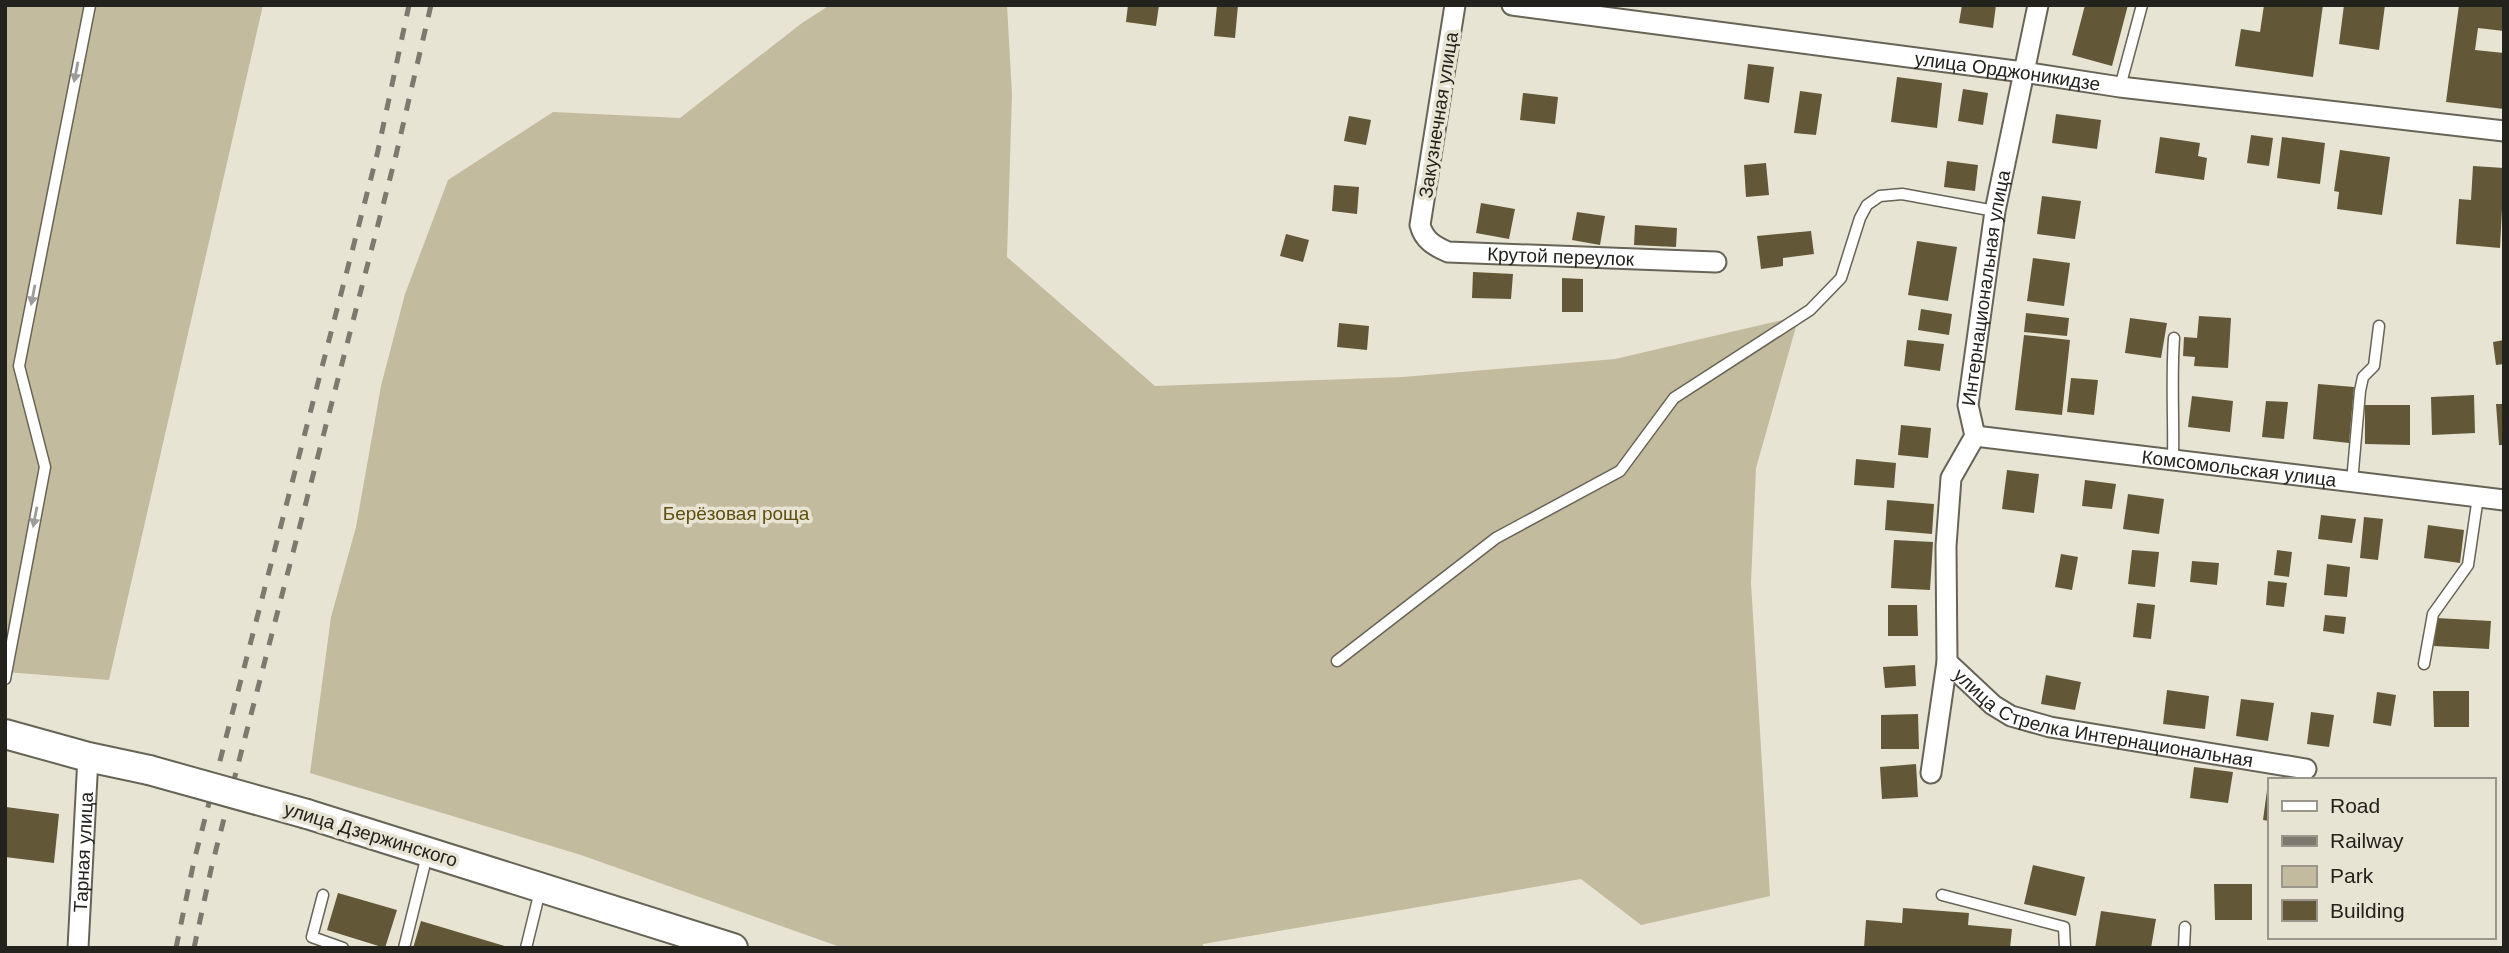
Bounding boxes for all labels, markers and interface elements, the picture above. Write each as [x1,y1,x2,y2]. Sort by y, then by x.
street label: Закузнечная улица [1415,30,1462,200]
street label: улица Орджоникидзе [1914,48,2102,95]
one-way arrow [71,61,82,83]
street label: Интернациональная улица [1958,168,2014,407]
street label: Крутой переулок [1487,243,1635,270]
one-way arrow [27,284,38,306]
street label: Комсомольская улица [2141,446,2338,491]
park label: Берёзовая роща [663,503,810,524]
one-way arrow [30,506,41,528]
street label: улица Стрелка Интернациональная [1949,664,2255,771]
legend [2268,778,2495,939]
street label: Тарная улица [70,791,97,913]
text: Road [2330,794,2380,817]
street label: улица Дзержинского [282,798,460,871]
text: Railway [2330,829,2404,852]
text: Park [2330,864,2374,887]
text: Building [2330,899,2405,922]

